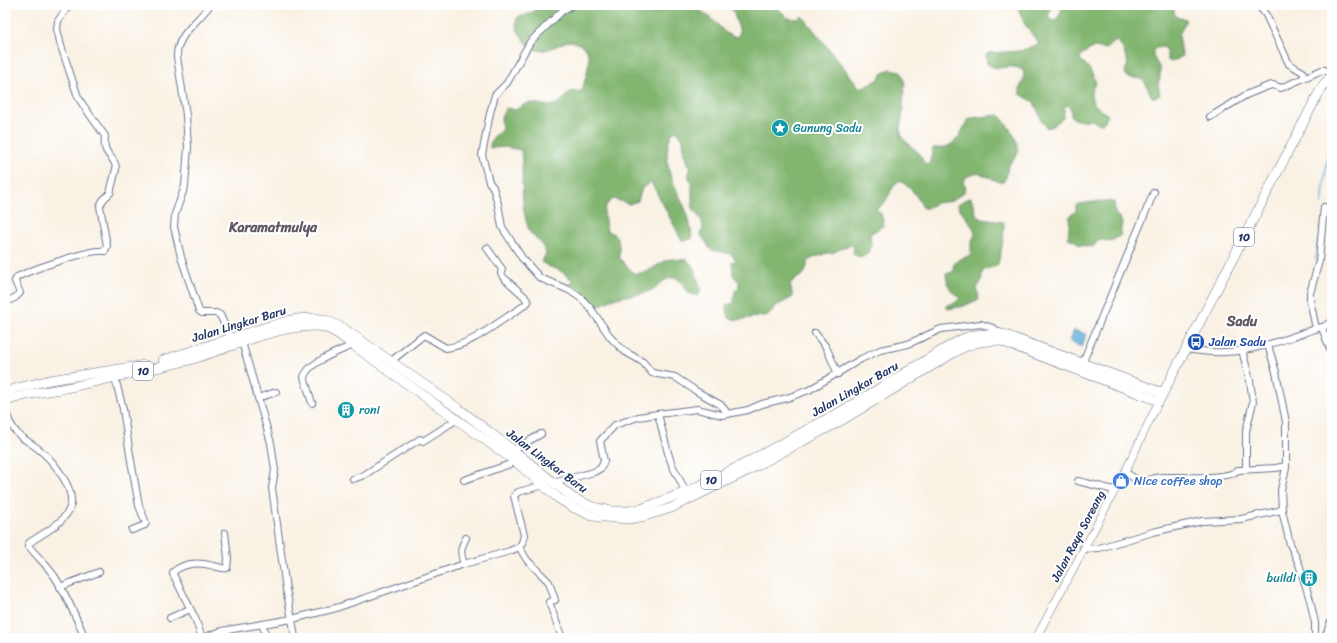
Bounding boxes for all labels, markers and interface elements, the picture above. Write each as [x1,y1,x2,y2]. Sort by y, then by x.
place label: Gunung Sadu [793,117,862,139]
place icon: Gunung Sadu [770,118,790,138]
district label: Karamatmulya [228,215,318,240]
road number: 10 [1234,228,1254,246]
street label: Jalan Lingkar Baru [188,299,289,349]
district label: Sadu [1226,309,1258,334]
place label: Jalan Sadu [1208,331,1267,353]
bus stop icon: Jalan Sadu [1186,332,1206,352]
street label: Jalan Lingkar Baru [806,355,903,423]
road number: 10 [133,362,153,380]
place label: roni [359,399,380,421]
building icon: roni [336,400,356,420]
street label: Jalan Lingkar Baru [501,422,593,499]
place label: Nice coffee shop [1134,470,1223,492]
road number: 10 [701,471,721,489]
shop icon: Nice coffee shop [1111,471,1131,491]
street label: Jalan Raya Soreang [1044,486,1111,587]
place label: buildi [1267,567,1297,589]
building icon: buildi [1299,568,1319,588]

